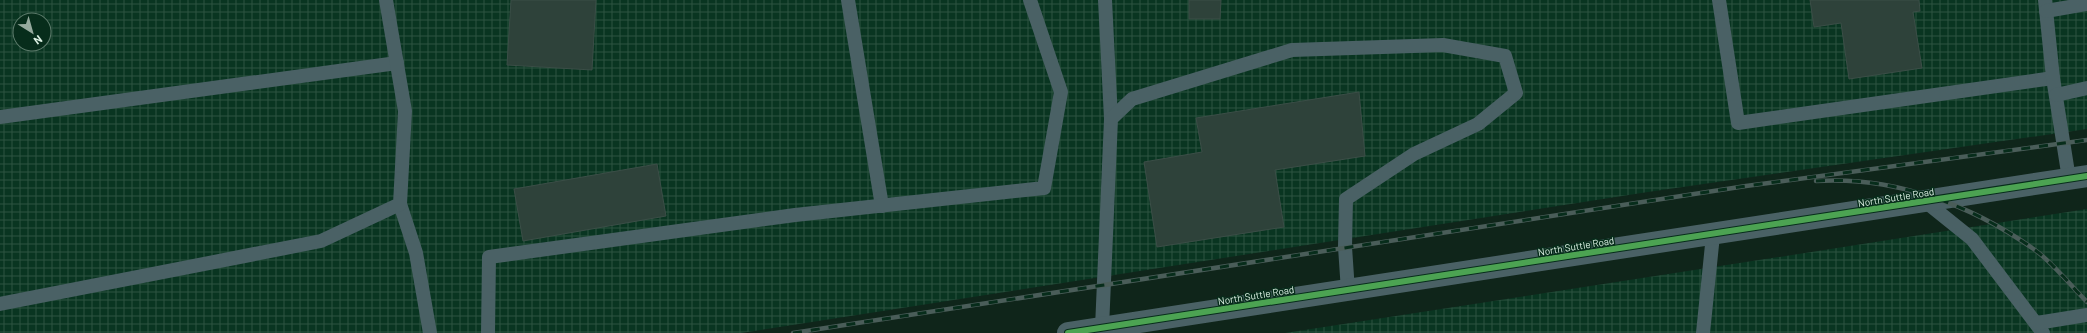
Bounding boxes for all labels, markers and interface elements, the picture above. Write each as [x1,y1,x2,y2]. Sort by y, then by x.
north arrow [12,12,52,52]
text: N [31,33,45,48]
street label: North Suttle Road [1857,185,1935,209]
street label: North Suttle Road [1537,234,1615,258]
street label: North Suttle Road [1217,283,1295,307]

